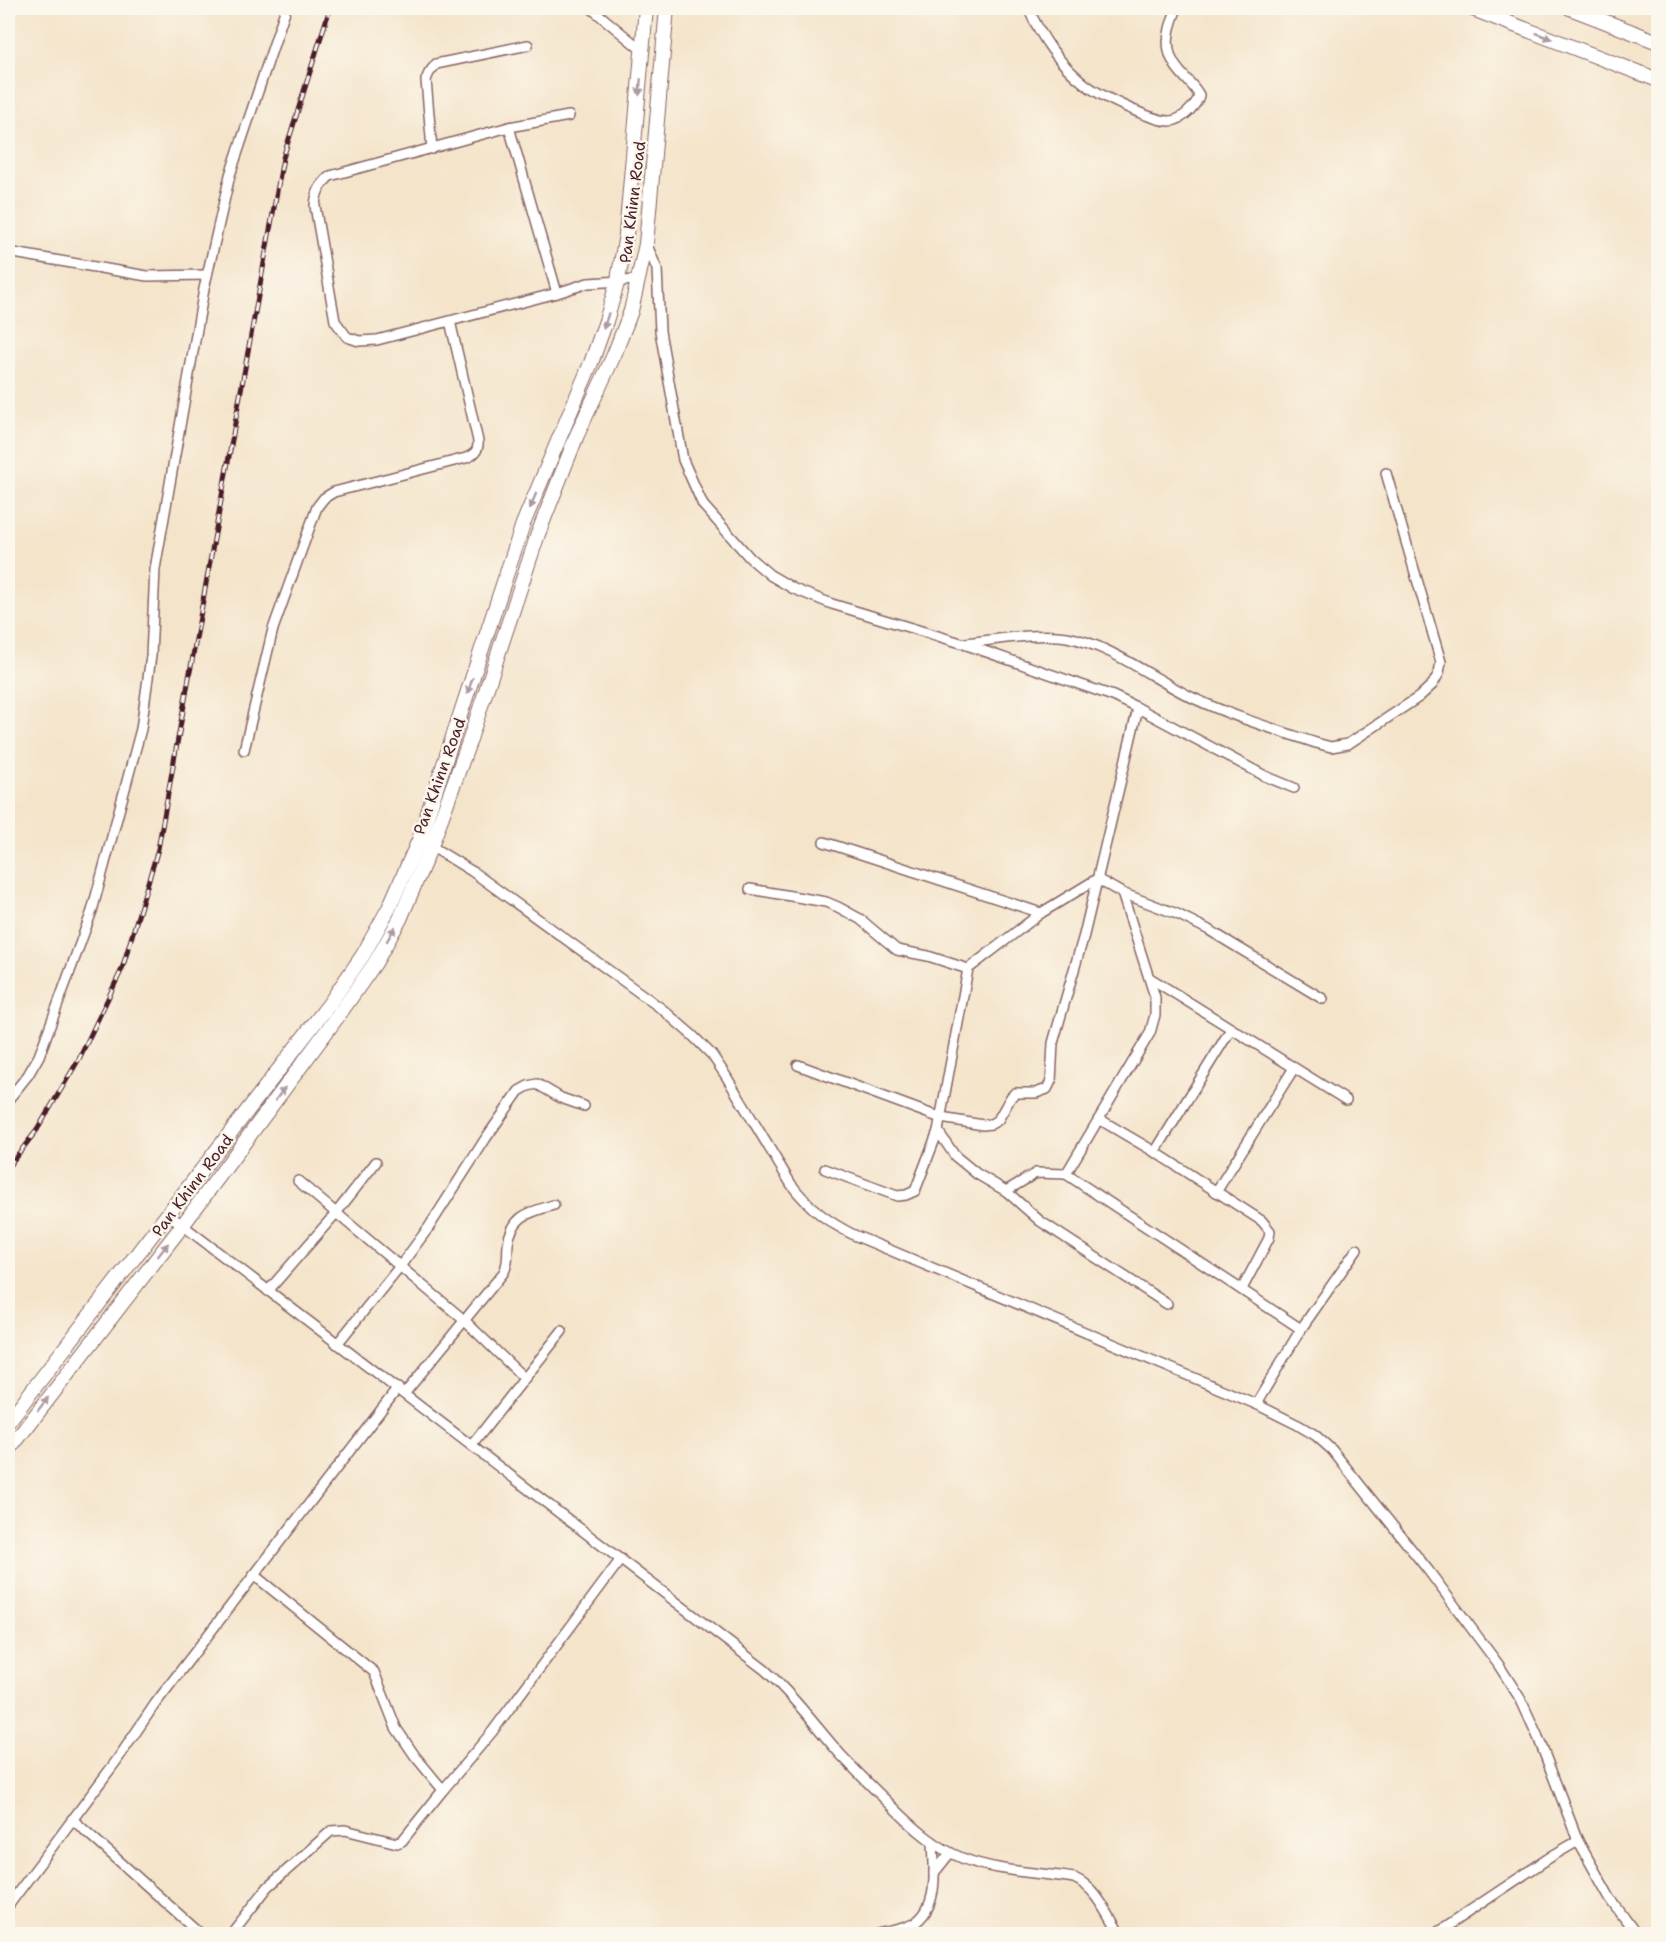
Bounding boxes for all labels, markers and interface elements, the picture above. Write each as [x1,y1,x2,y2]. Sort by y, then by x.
one-way arrow [1536,31,1554,41]
one-way arrow [635,77,645,96]
street label: Pan Khinn Road [615,140,650,264]
one-way arrow [601,312,611,330]
one-way arrow [528,493,538,511]
one-way arrow [464,677,474,695]
street label: Pan Khinn Road [409,715,470,838]
one-way arrow [386,925,396,942]
one-way arrow [274,1087,286,1103]
street label: Pan Khinn Road [147,1130,238,1241]
one-way arrow [157,1243,169,1258]
one-way arrow [37,1397,49,1412]

